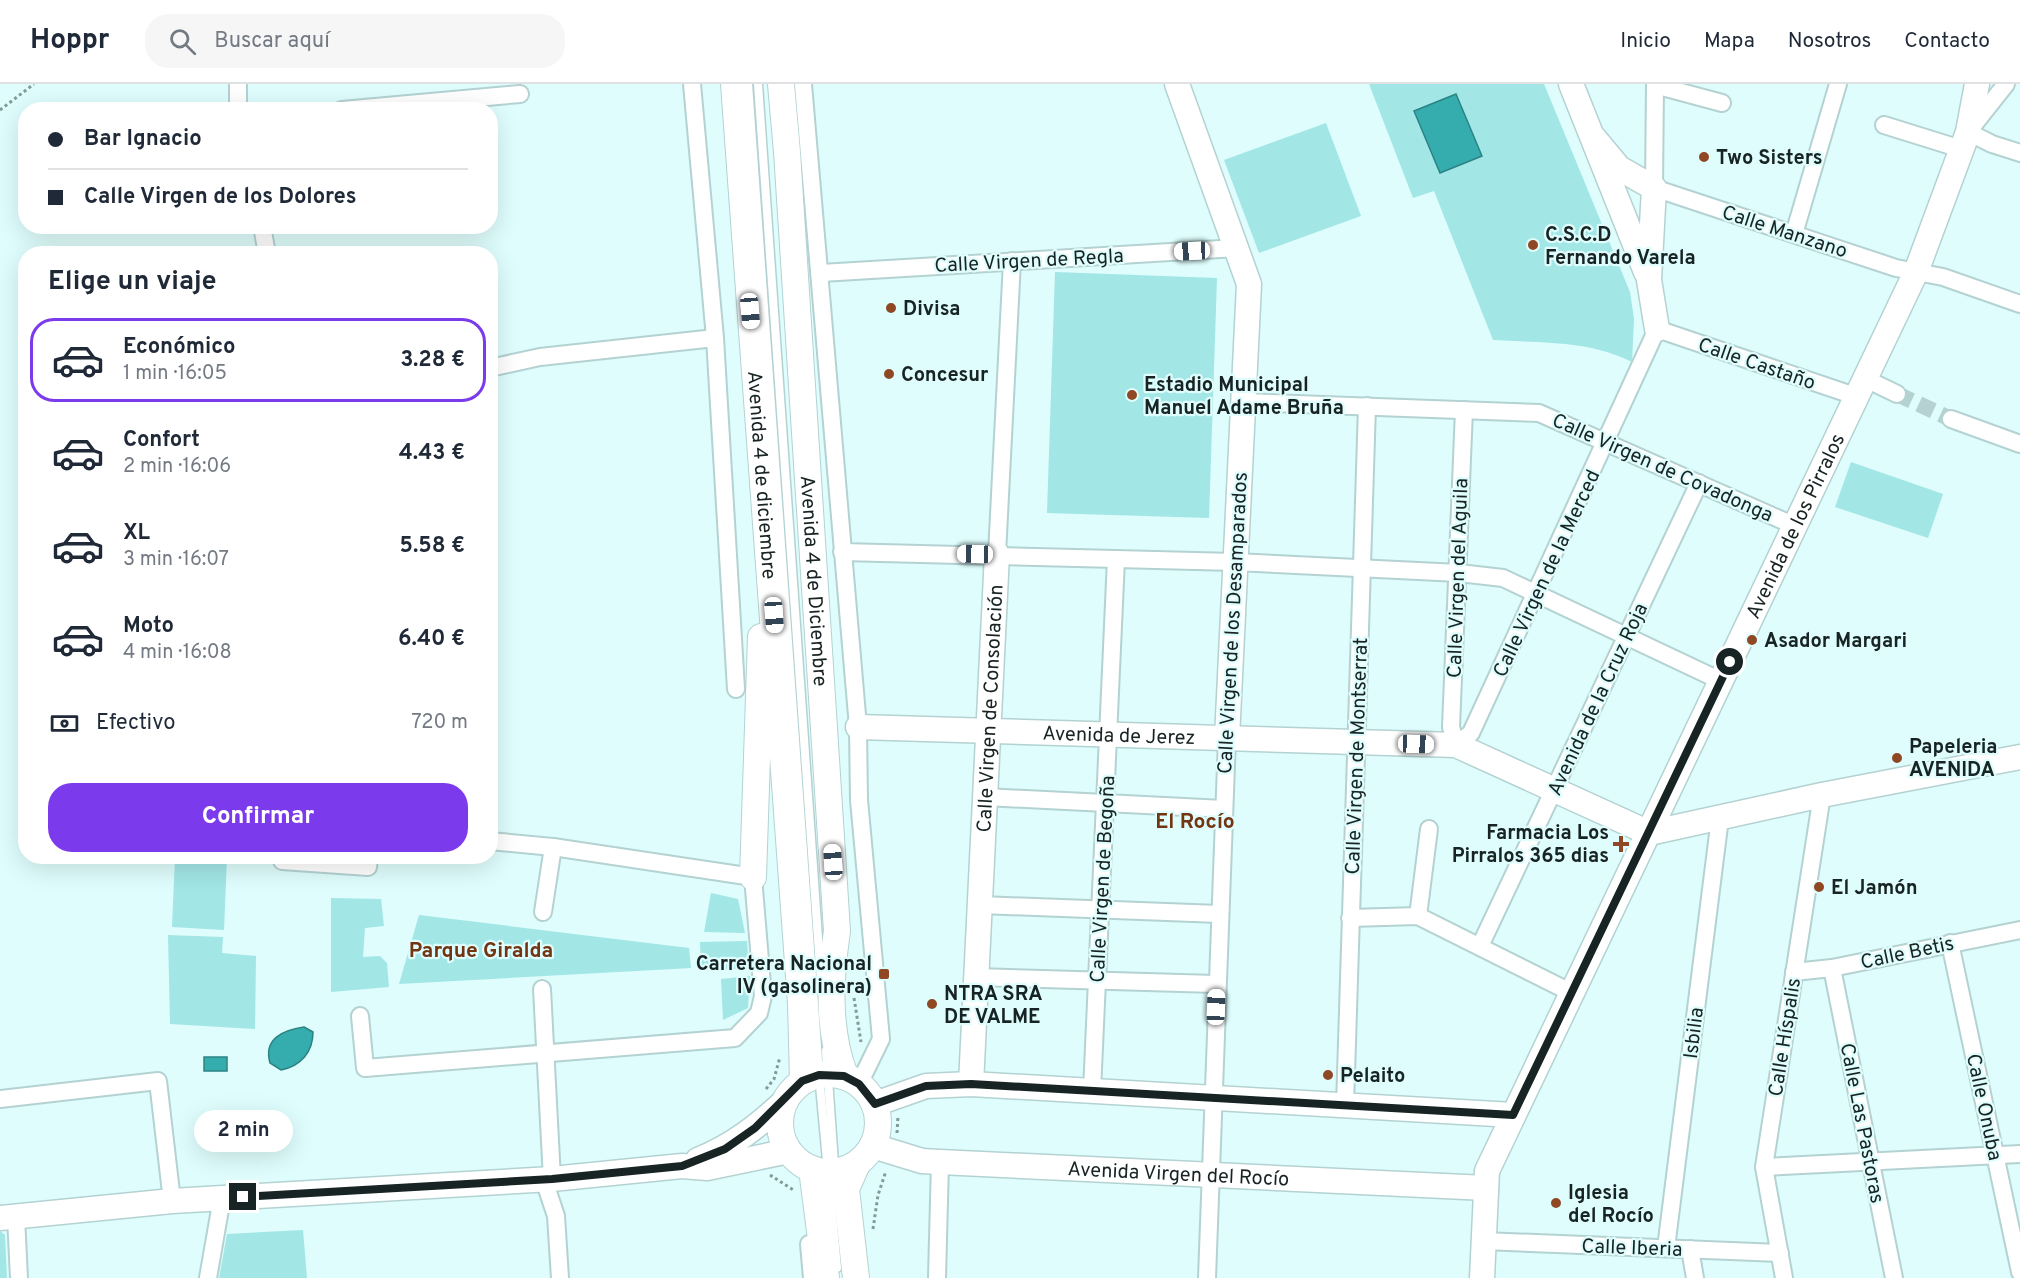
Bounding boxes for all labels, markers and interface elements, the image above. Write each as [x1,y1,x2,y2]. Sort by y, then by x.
search box [145,14,565,68]
text: Hoppr [30,23,109,59]
icon: search [166,25,199,58]
text: Buscar aquí [214,28,330,55]
text: Inicio [1620,28,1671,55]
text: Mapa [1704,28,1755,55]
text: Nosotros [1788,28,1871,55]
text: Contacto [1904,28,1990,55]
text: Bar Ignacio [84,126,202,153]
place label: Two Sisters [1716,146,1823,172]
marker: Two Sisters [1697,150,1711,164]
text: Calle Virgen de los Dolores [84,184,357,211]
street label: Calle Manzano [1718,200,1850,265]
place label: C.S.C.D Fernando Varela [1545,223,1696,272]
marker: C.S.C.D Fernando Varela [1526,238,1540,252]
car [1174,241,1210,261]
street label: Calle Virgen de Regla [934,244,1125,280]
text: Elige un viaje [48,265,217,299]
car [739,292,761,330]
place label: Divisa [903,297,960,323]
marker: Divisa [884,301,898,315]
icon: car [51,333,105,387]
street label: Calle Castaño [1694,333,1819,397]
text: Económico [123,334,236,361]
text: 3.28 € [400,347,465,374]
text: 1 min · 16:05 [123,361,227,387]
place label: Concesur [901,363,989,389]
marker: Concesur [882,367,896,381]
street label: Avenida 4 de diciembre [740,370,781,580]
place label: Estadio Municipal Manuel Adame Bruña [1144,373,1344,422]
marker: Estadio Municipal Manuel Adame Bruña [1125,388,1139,402]
street label: Calle Virgen de Covadonga [1548,408,1777,529]
icon: car [51,426,105,480]
text: Confort [123,427,200,454]
street label: Avenida de los Pirralos [1741,430,1852,624]
text: 4.43 € [399,440,465,467]
text: 2 min · 16:06 [123,454,231,480]
street label: Calle Virgen de la Merced [1488,466,1607,682]
street label: Calle Virgen de los Desamparados [1213,471,1255,775]
street label: Avenida 4 de Diciembre [793,475,832,687]
street label: Calle Virgen del Aguila [1443,478,1475,678]
icon: car [51,519,105,573]
text: XL [123,520,150,547]
text: 5.58 € [399,533,465,560]
car [957,545,993,563]
text: 3 min · 16:07 [123,547,229,573]
street label: Calle Virgen de Consolación [972,584,1010,833]
car [764,596,784,634]
street label: Avenida de la Cruz Roja [1543,599,1655,800]
icon: car [51,612,105,666]
text: Moto [123,613,174,640]
text: 6.40 € [398,626,465,653]
place label: Asador Margari [1764,629,1907,655]
marker: Asador Margari [1745,633,1759,647]
street label: Calle Virgen de Montserrat [1341,637,1375,875]
text: 4 min · 16:08 [123,640,232,666]
route start [1716,648,1743,675]
icon: cash [48,707,81,740]
text: Efectivo [96,710,176,737]
text: 720 m [411,710,468,736]
street label: Avenida de Jerez [1042,722,1196,752]
car [1398,734,1434,754]
place label: Papeleria AVENIDA [1909,735,1997,784]
marker: Papeleria AVENIDA [1890,751,1904,765]
street label: Calle Virgen de Begoña [1086,775,1122,983]
button: Confirmar [48,783,468,852]
district label: El Rocío [1155,809,1235,836]
place label: Farmacia Los Pirralos 365 dias [1452,821,1609,870]
marker: Farmacia Los Pirralos 365 dias [1614,837,1628,851]
car [823,843,843,881]
place label: El Jamón [1831,876,1918,902]
marker: El Jamón [1812,880,1826,894]
street label: Calle Betis [1858,931,1957,977]
district label: Parque Giralda [409,938,553,965]
place label: Carretera Nacional IV (gasolinera) [696,952,872,1001]
marker: Carretera Nacional IV (gasolinera) [877,967,891,981]
street label: Calle Híspalis [1764,976,1808,1098]
place label: NTRA SRA DE VALME [944,982,1042,1031]
car [1206,989,1226,1025]
marker: NTRA SRA DE VALME [925,997,939,1011]
street label: Isbilia [1679,1006,1711,1061]
street label: Calle Las Pastoras [1833,1041,1889,1206]
street label: Calle Onuba [1959,1052,2007,1163]
place label: Pelaito [1340,1064,1405,1090]
marker: Pelaito [1321,1068,1335,1082]
callout: 2 min [194,1110,292,1152]
text: 2 min [217,1118,270,1144]
street label: Avenida Virgen del Rocío [1067,1157,1290,1194]
place label: Iglesia del Rocío [1568,1181,1654,1230]
route end [229,1183,256,1210]
marker: Iglesia del Rocío [1549,1196,1563,1210]
street label: Calle Iberia [1581,1234,1683,1264]

